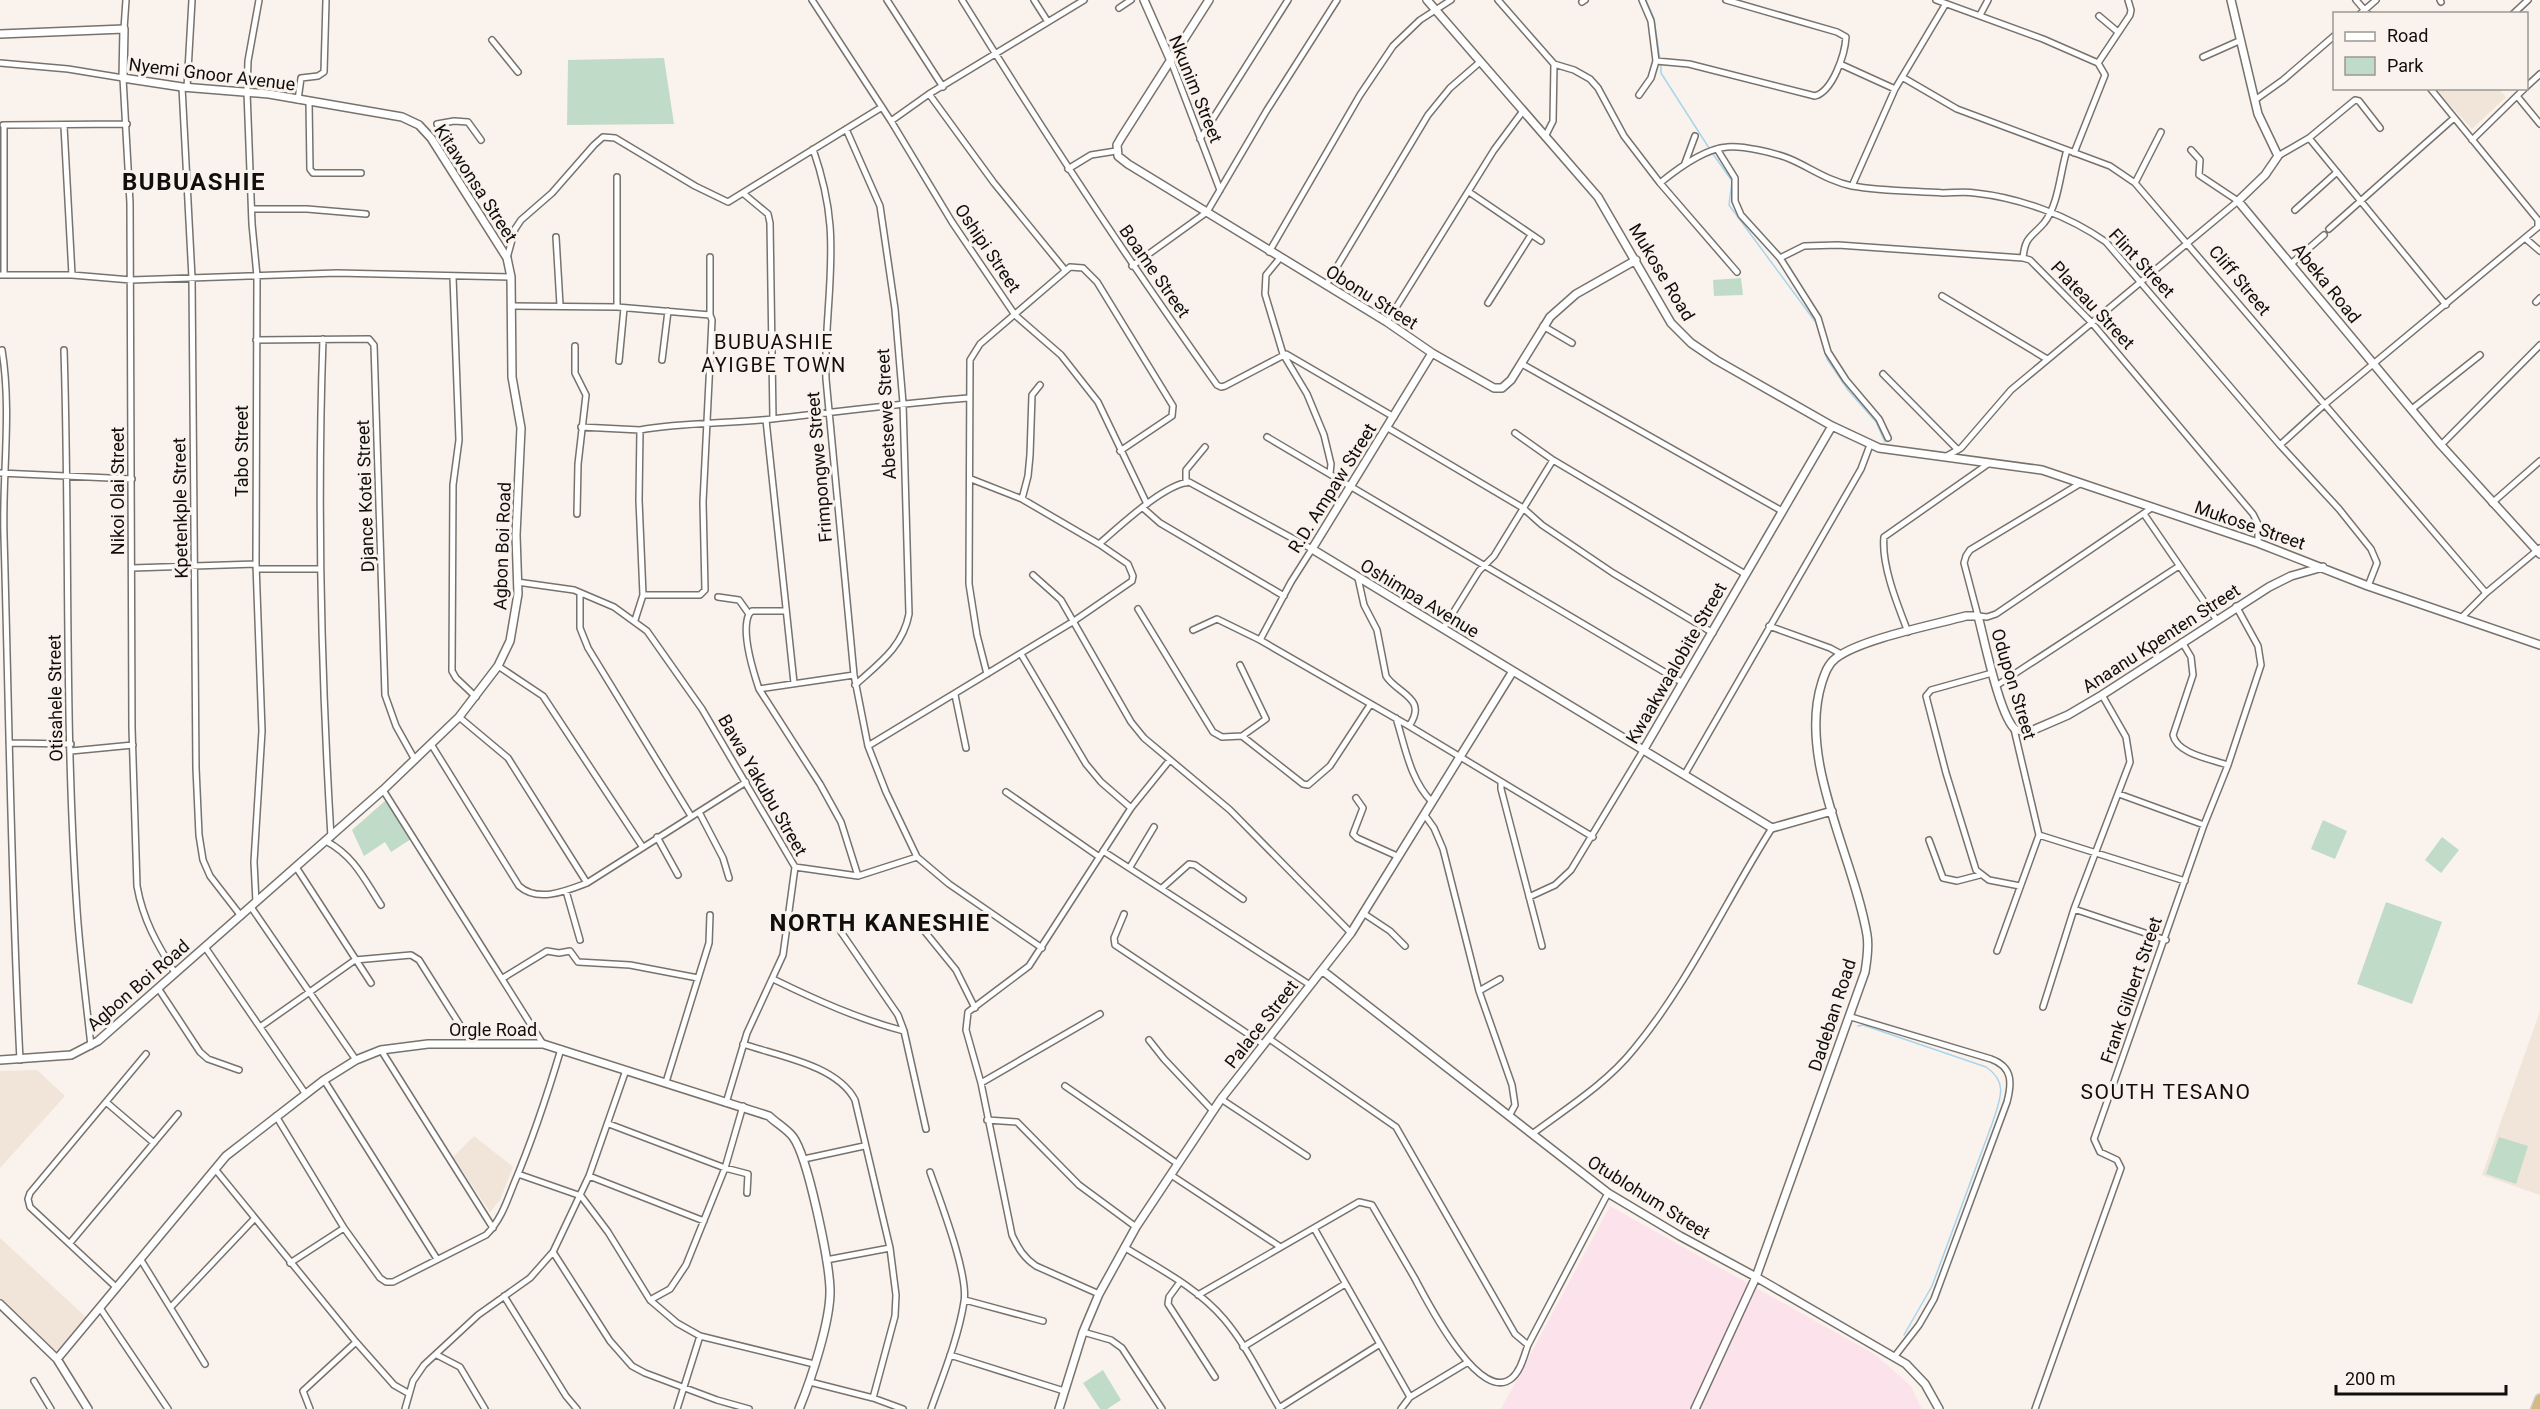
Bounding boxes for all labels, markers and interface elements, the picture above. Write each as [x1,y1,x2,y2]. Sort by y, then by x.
legend [2333,12,2528,90]
text: Road [2387,25,2428,46]
street label: Nkunim Street [1165,32,1227,146]
street label: Nyemi Gnoor Avenue [128,53,296,95]
text: Park [2387,55,2424,76]
street label: Kitawonsa Street [430,120,522,246]
district label: BUBUASHIE [122,168,266,196]
street label: Oshipi Street [951,200,1025,296]
street label: Mukose Road [1625,220,1699,324]
street label: Boame Street [1115,221,1195,322]
street label: Flint Street [2105,224,2179,302]
street label: Abeka Road [2289,239,2365,327]
street label: Cliff Street [2205,241,2275,319]
street label: Plateau Street [2047,257,2139,353]
street label: Obonu Street [1322,260,1422,334]
district label: BUBUASHIE AYIGBE TOWN [701,330,847,377]
street label: Abetsewe Street [872,348,900,480]
street label: Frimpongwe Street [802,391,836,543]
street label: Tabo Street [231,405,252,497]
street label: Djance Kotei Street [352,419,378,573]
street label: R.D. Ampaw Street [1284,419,1380,557]
street label: Nikoi Olai Street [107,427,128,555]
street label: Kpetenkple Street [168,437,192,579]
street label: Agbon Boi Road [489,482,515,610]
street label: Mukose Street [2192,496,2308,554]
street label: Oshimpa Avenue [1357,554,1483,642]
street label: Kwaakwaalobite Street [1621,579,1731,747]
street label: Anaanu Kpenten Street [2078,579,2244,697]
street label: Odupon Street [1987,626,2041,742]
street label: Otisahele Street [43,634,67,762]
street label: Bawa Yakubu Street [714,711,812,860]
district label: NORTH KANESHIE [770,909,991,937]
street label: Frank Gilbert Street [2096,914,2166,1066]
street label: Agbon Boi Road [83,935,193,1035]
street label: Dadeban Road [1804,956,1860,1074]
street label: Palace Street [1220,976,1302,1072]
street label: Orgle Road [449,1019,537,1040]
district label: SOUTH TESANO [2081,1080,2251,1104]
street label: Otublohum Street [1584,1151,1714,1243]
scale bar [2336,1358,2506,1396]
text: 200 m [2345,1368,2396,1389]

